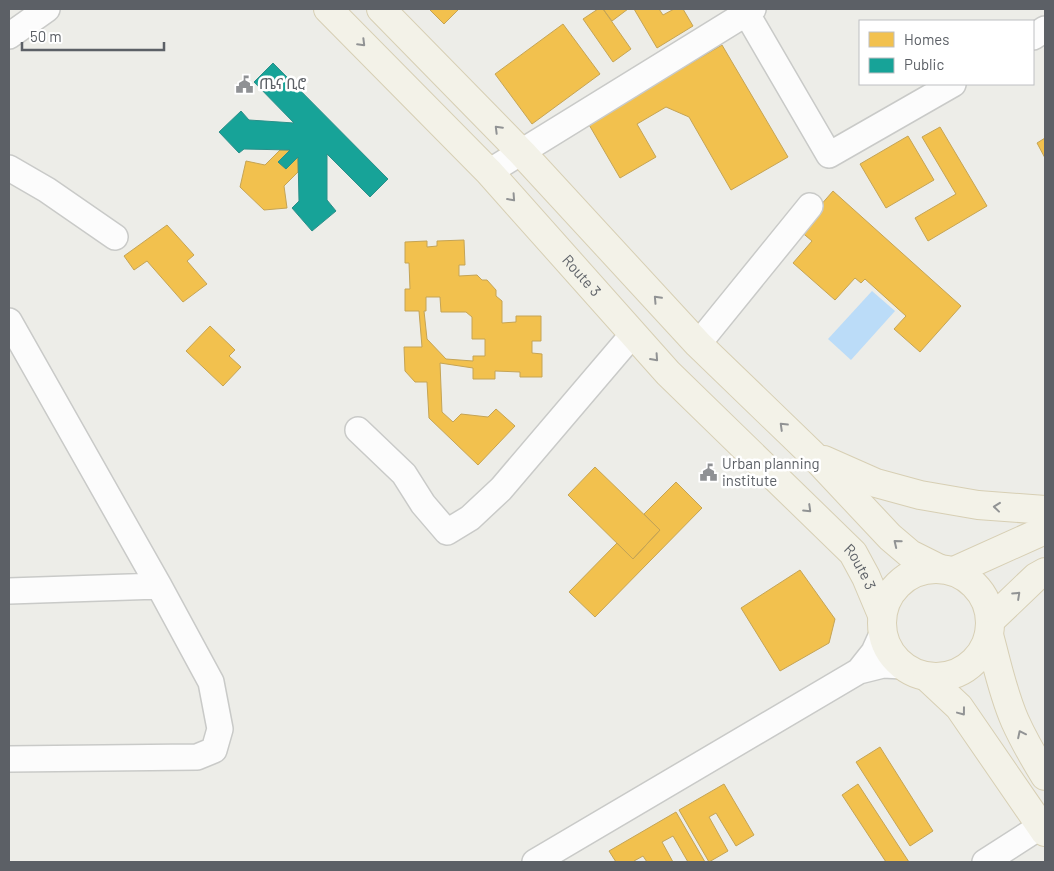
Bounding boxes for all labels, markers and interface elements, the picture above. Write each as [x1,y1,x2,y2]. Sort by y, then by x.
scale bar [22,20,165,52]
legend [859,20,1034,85]
text: 50 m [30,27,62,45]
text: Homes [904,30,949,48]
one-way arrow [356,38,365,47]
text: Public [904,55,944,73]
public building icon: ጤና ቢሮ [235,74,255,94]
place label: ጤና ቢሮ [259,74,306,92]
one-way arrow [495,125,504,134]
one-way arrow [506,192,515,201]
street label: Route 3 [559,251,605,299]
one-way arrow [653,295,662,304]
one-way arrow [649,353,658,362]
one-way arrow [780,423,789,432]
place label: Urban planning institute [722,454,820,489]
public building icon: Urban planning institute [698,463,718,483]
one-way arrow [992,502,1000,513]
one-way arrow [802,503,811,512]
street label: Route 3 [841,540,880,592]
one-way arrow [894,540,903,548]
one-way arrow [1012,592,1021,601]
one-way arrow [956,706,964,715]
one-way arrow [1017,730,1027,739]

